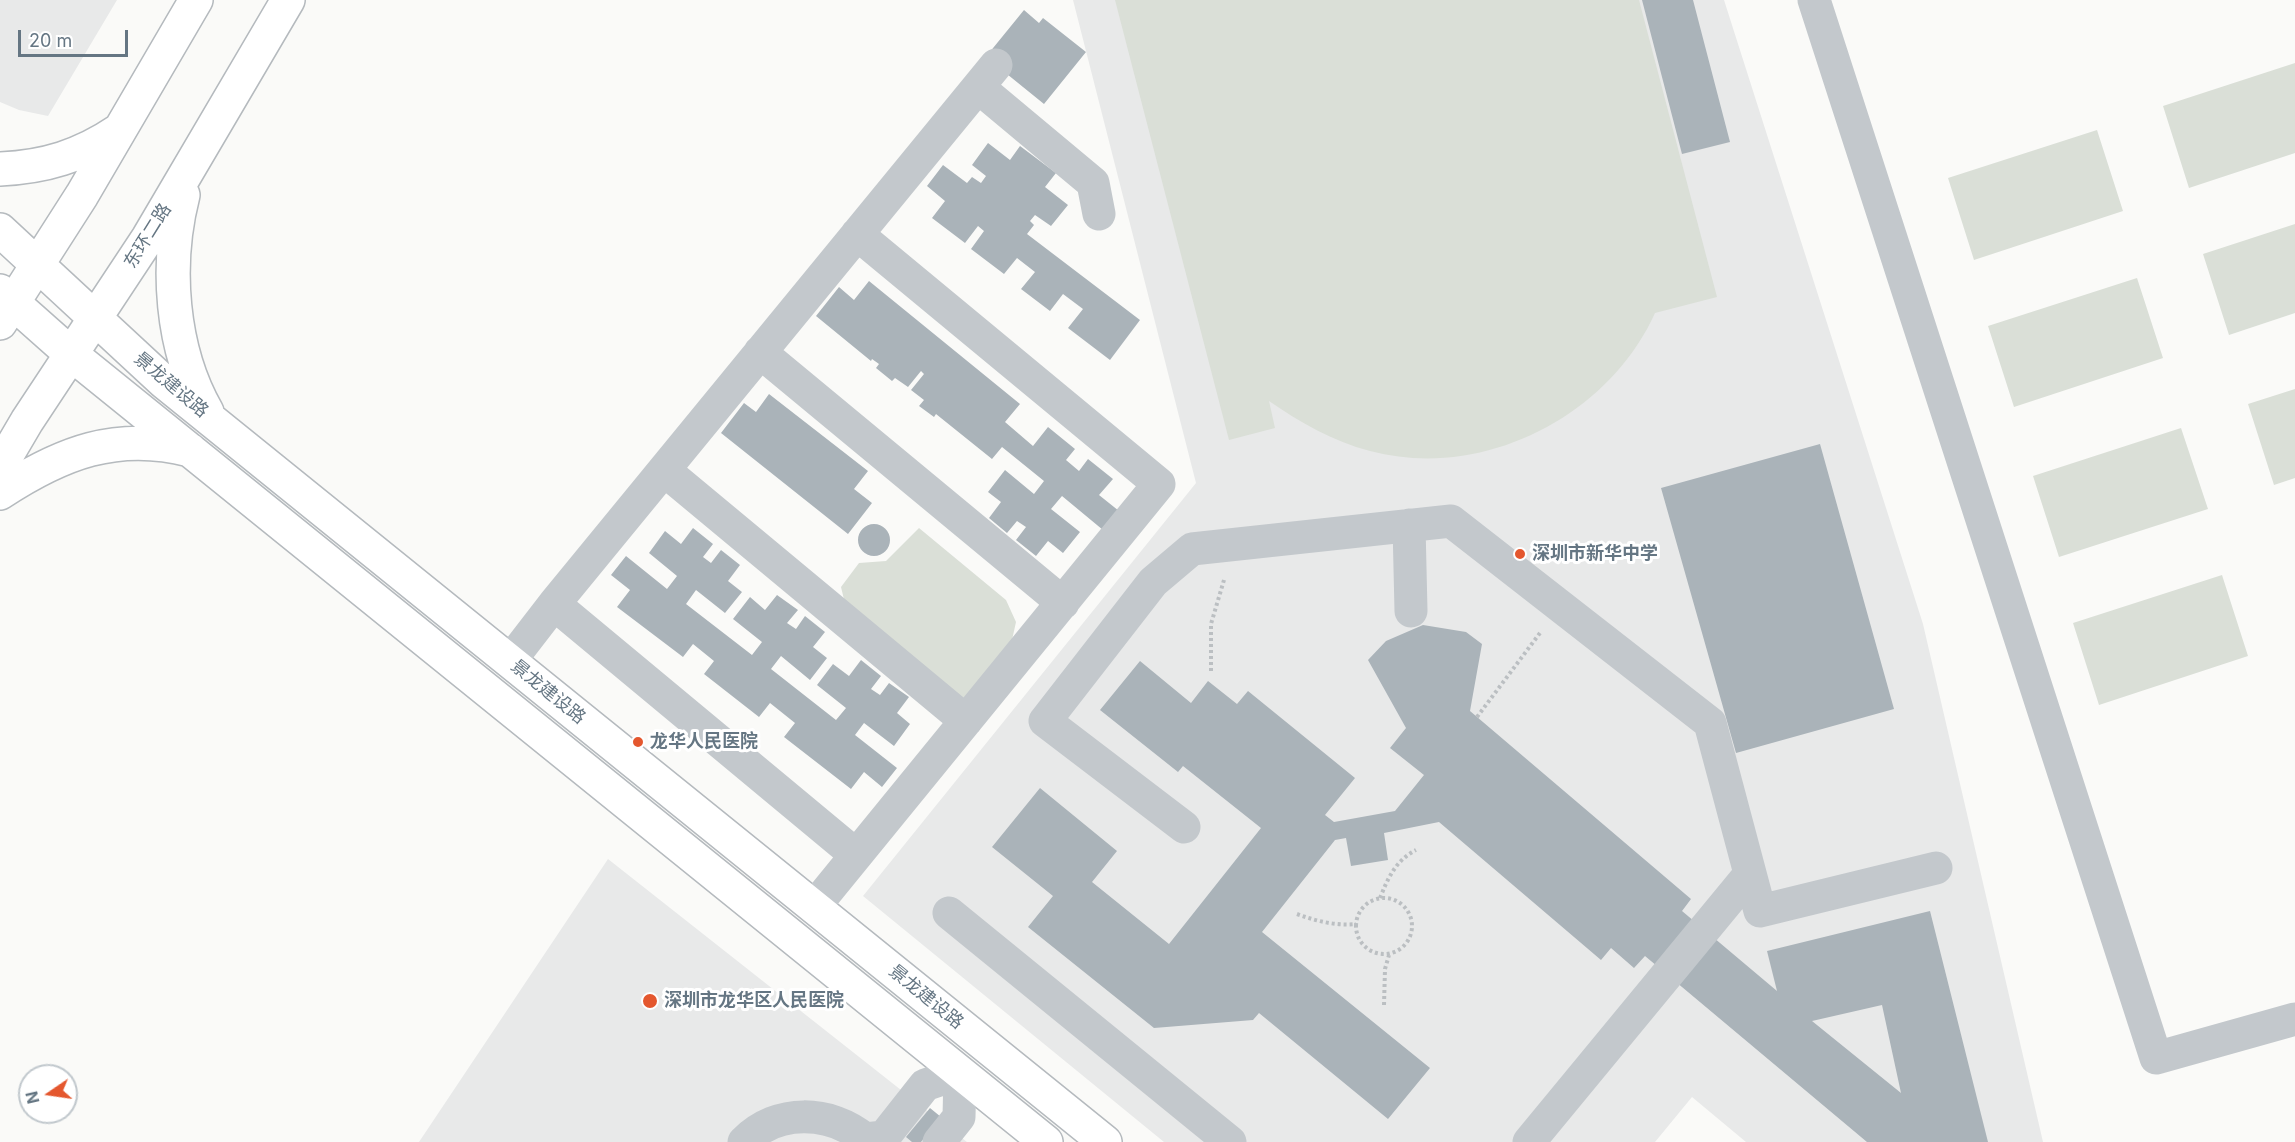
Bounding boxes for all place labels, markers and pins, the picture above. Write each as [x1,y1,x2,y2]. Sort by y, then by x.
place label: 深圳市新华中学 [1532,543,1658,565]
marker: 深圳市新华中学 [1513,547,1527,561]
place label: 龙华人民医院 [650,731,758,753]
marker: 龙华人民医院 [631,735,645,749]
place label: 深圳市龙华区人民医院 [664,990,844,1012]
marker: 深圳市龙华区人民医院 [641,992,659,1010]

